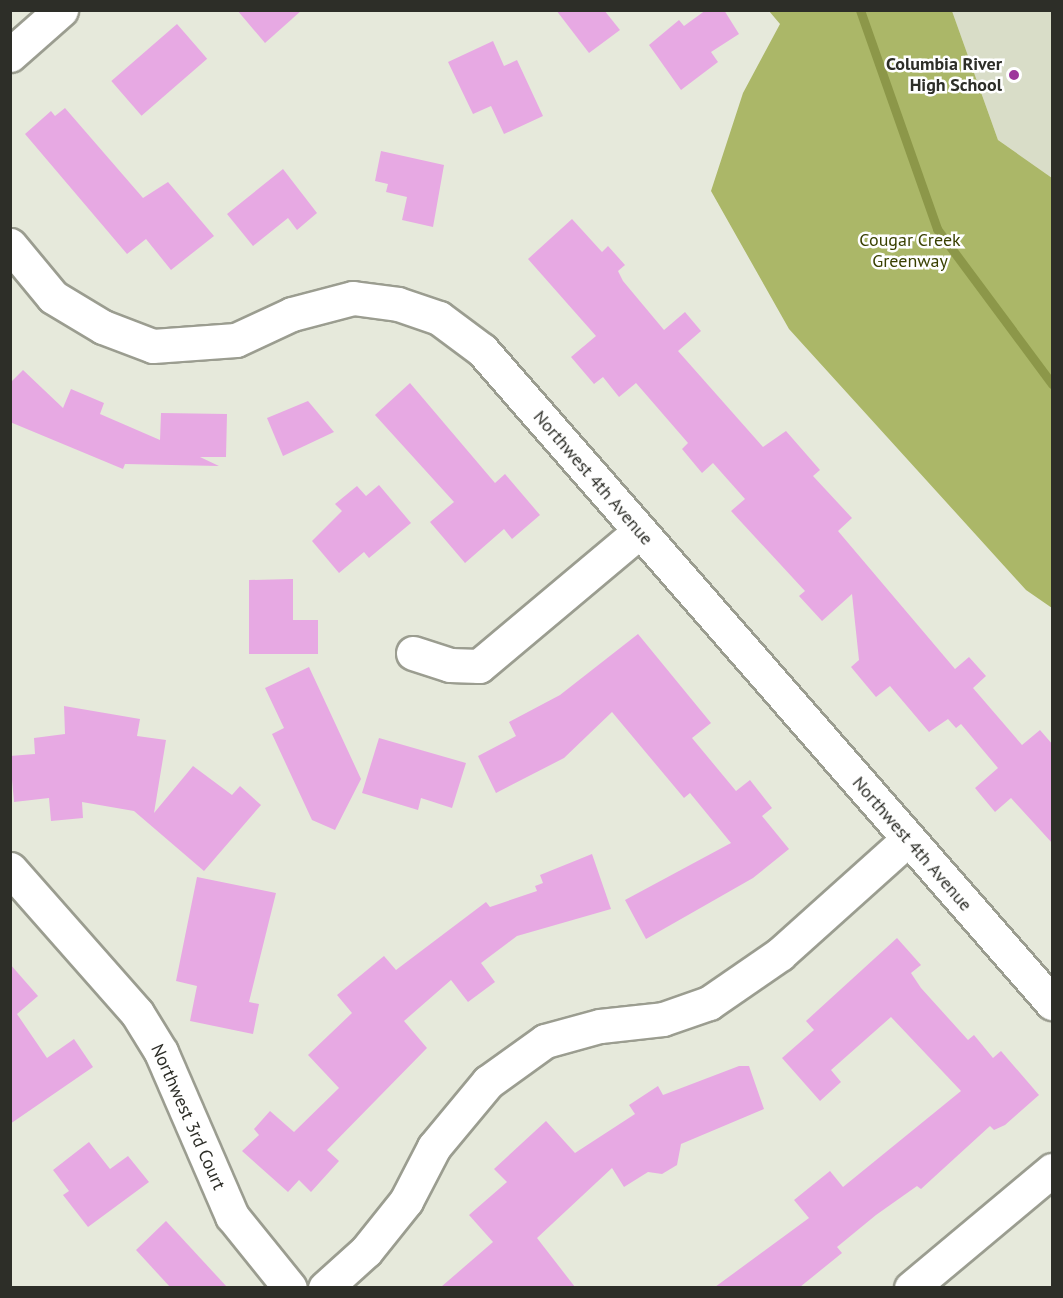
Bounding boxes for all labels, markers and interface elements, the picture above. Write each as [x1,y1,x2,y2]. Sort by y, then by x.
place label: Columbia River High School [886,54,1002,97]
marker: Columbia River High School [1007,68,1021,82]
park label: Cougar Creek Greenway [859,230,961,272]
street label: Northwest 4th Avenue [528,406,658,550]
street label: Northwest 4th Avenue [847,772,977,916]
street label: Northwest 3rd Court [146,1041,230,1193]

